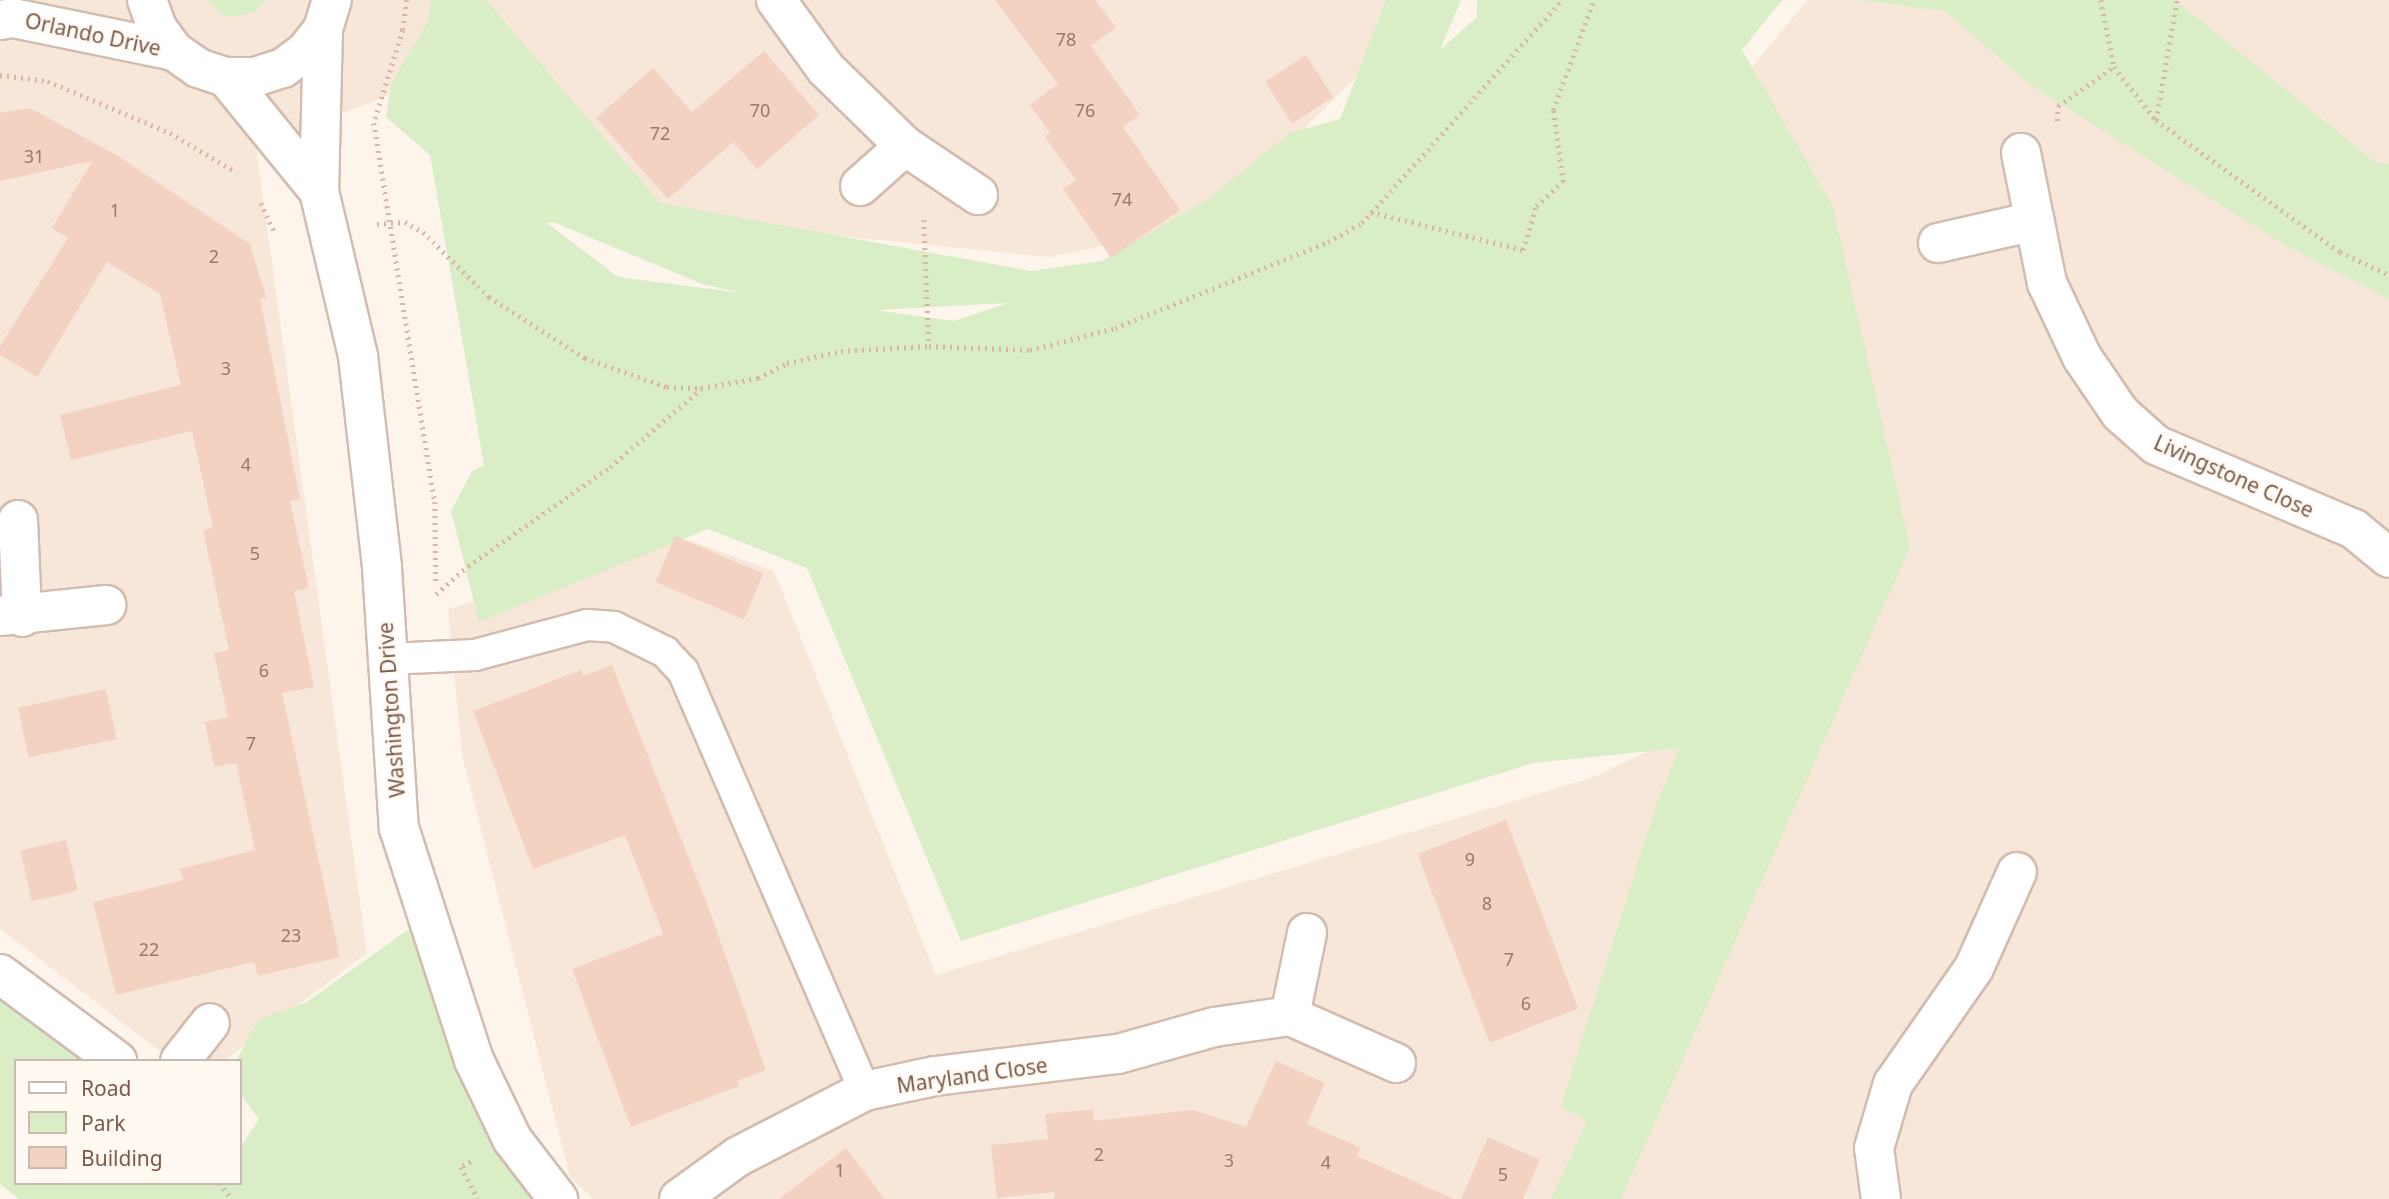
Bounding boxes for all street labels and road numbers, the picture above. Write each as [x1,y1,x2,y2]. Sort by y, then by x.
street label: Orlando Drive [23,7,163,61]
street label: Livingstone Close [2150,429,2318,523]
street label: Washington Drive [372,621,410,799]
street label: Maryland Close [895,1052,1049,1098]

